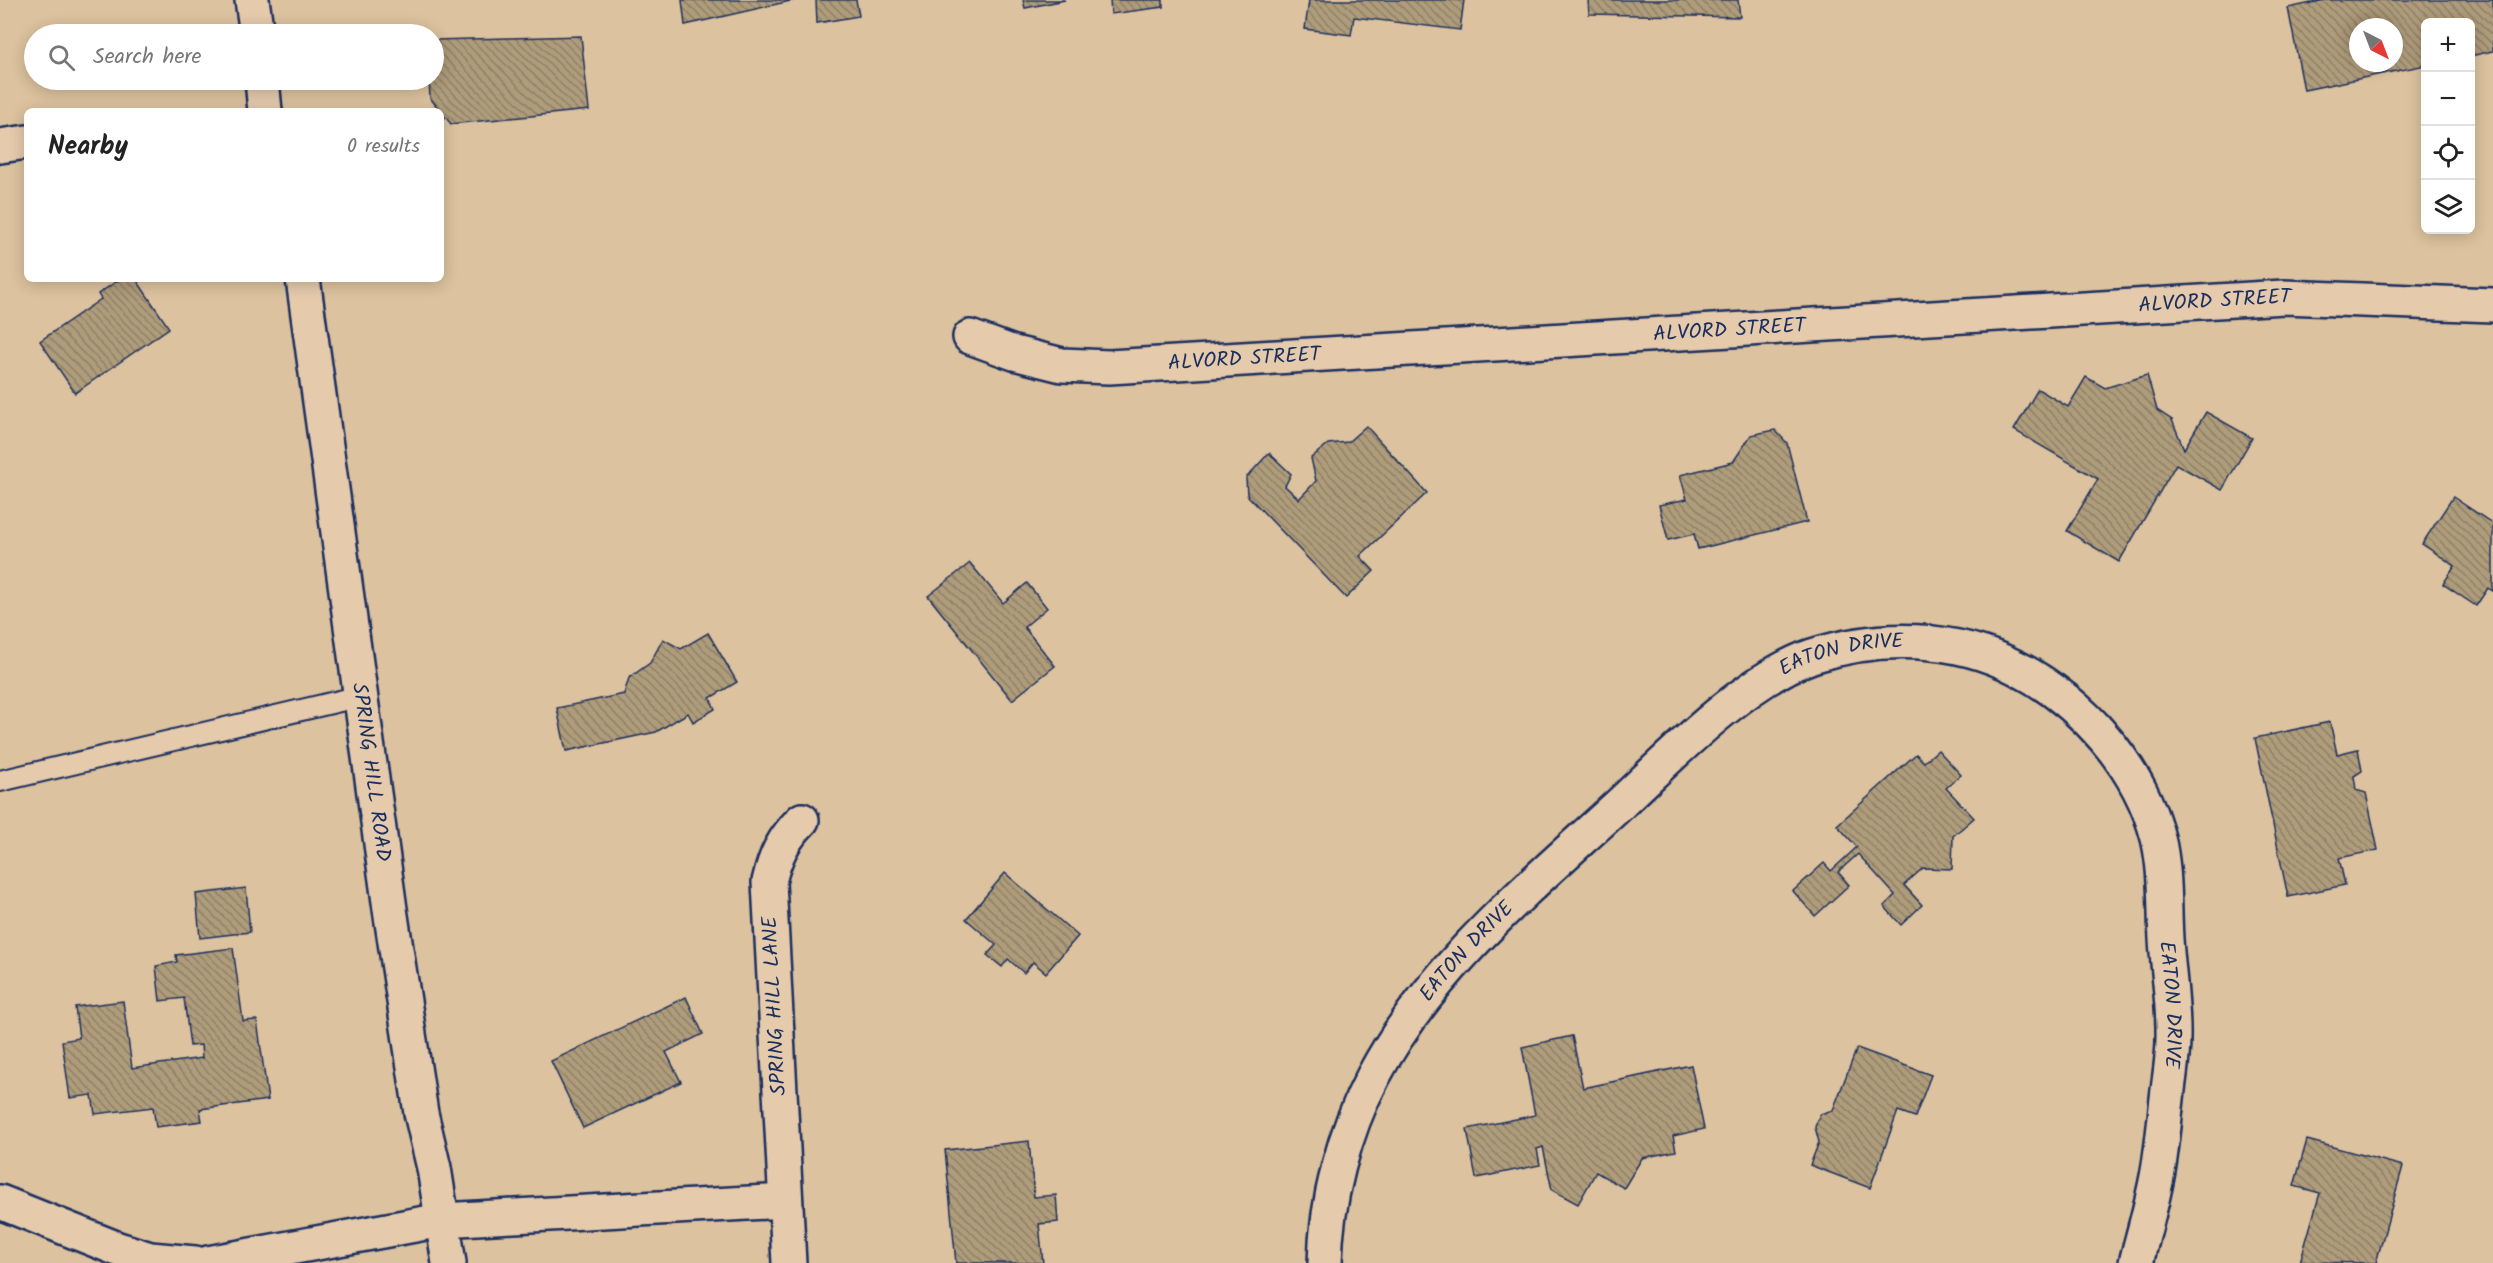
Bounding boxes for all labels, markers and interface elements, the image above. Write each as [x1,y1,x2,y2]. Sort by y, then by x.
north arrow [2349,18,2403,72]
map controls [2421,18,2475,234]
button: + [2421,18,2475,72]
search box [24,24,444,90]
text: Search here [93,40,201,75]
icon: search [45,41,78,74]
button: − [2421,72,2475,126]
text: Nearby [48,126,128,168]
button: locate [2421,126,2475,180]
text: 0 results [347,131,420,163]
button: layers [2421,180,2475,234]
street label: ALVORD STREET [2137,280,2293,322]
street label: ALVORD STREET [1652,309,1809,351]
street label: ALVORD STREET [1167,338,1324,380]
street label: EATON DRIVE [1773,625,1904,685]
street label: SPRING HILL ROAD [342,681,400,864]
street label: EATON DRIVE [1411,893,1522,1009]
street label: SPRING HILL LANE [754,915,796,1096]
street label: EATON DRIVE [2150,940,2190,1071]

